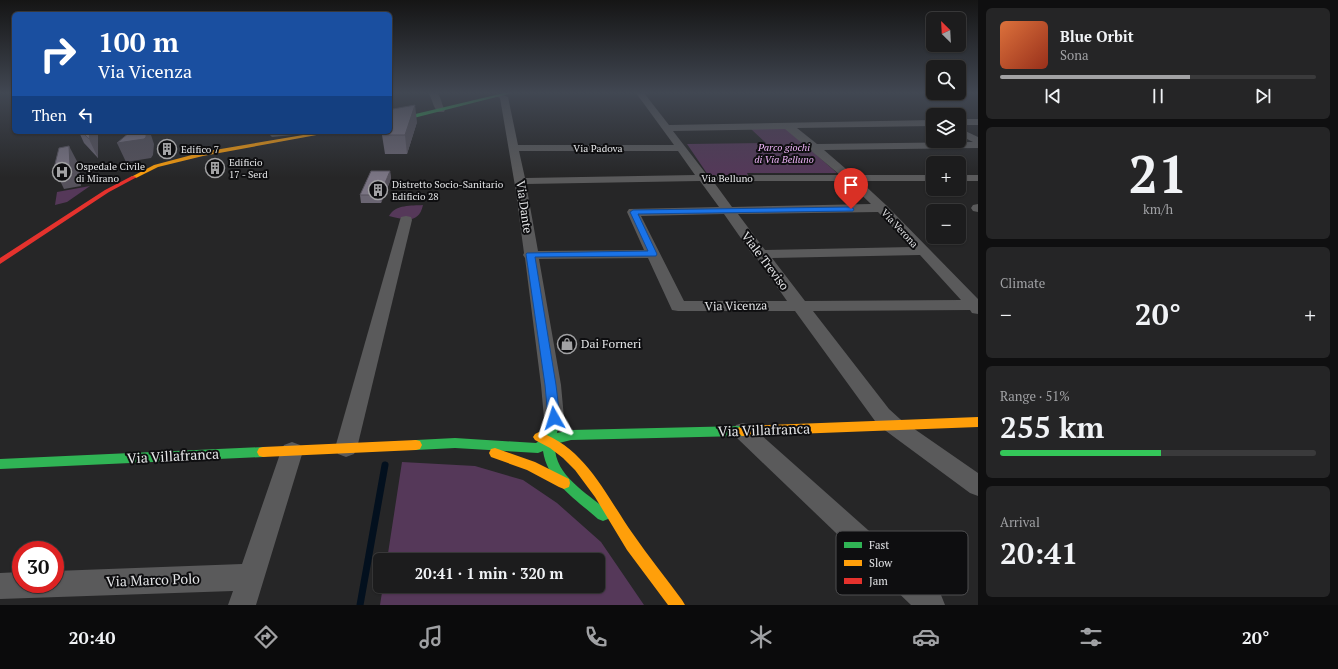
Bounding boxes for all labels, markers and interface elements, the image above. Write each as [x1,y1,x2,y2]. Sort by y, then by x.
north arrow [926,12,966,52]
map controls [926,12,966,244]
text: 100 m [98,23,179,60]
text: Blue Orbit [1060,26,1134,46]
icon: right [32,28,84,80]
text: Sona [1060,46,1088,64]
text: Via Vicenza [98,59,192,83]
button: search [926,60,966,100]
icon: previous [1042,85,1064,107]
icon: pause [1147,85,1169,107]
icon: next [1252,85,1274,107]
icon: left [75,104,97,126]
text: Then [32,105,67,125]
button: layers [926,108,966,148]
building icon: Edifico 7 [156,138,178,160]
text: 21 [1129,139,1187,208]
park label: Parco giochi di Via Belluno [754,141,814,166]
street label: Via Padova [573,142,623,155]
place label: Edifico 7 [181,143,219,156]
place label: Edificio 17 - Serd [229,156,268,181]
button: + [926,156,966,196]
building icon: Edificio 17 - Serd [204,157,226,179]
place label: Ospedale Civile di Mirano [76,160,145,185]
hospital icon: Ospedale Civile di Mirano [51,161,73,183]
pin [834,168,868,209]
street label: Via Belluno [701,172,753,185]
icon: arrive [840,174,862,196]
place label: Distretto Socio-Sanitario Edificio 28 [392,178,504,203]
building icon: Distretto Socio-Sanitario Edificio 28 [367,179,389,201]
street label: Via Dante [513,180,536,234]
text: km/h [1143,200,1173,218]
button: − [926,204,966,244]
street label: Via Verona [878,206,921,250]
street label: Viale Treviso [739,228,793,293]
text: Climate [1000,274,1045,292]
text: 20° [1135,294,1181,334]
street label: Via Vicenza [704,297,767,314]
text: − [1000,300,1012,329]
text: + [1304,300,1316,329]
shop icon: Dai Forneri [556,333,578,355]
place label: Dai Forneri [581,336,642,351]
text: Range · 51% [1000,387,1070,405]
position arrow [533,397,575,439]
text: 255 km [1000,407,1104,447]
street label: Via Villafranca [718,418,810,441]
street label: Via Villafranca [126,444,220,467]
text: Arrival [1000,513,1040,531]
legend [836,531,968,595]
text: 20:41 [1000,533,1078,573]
text: Fast [869,538,889,552]
speed limit sign: 30 [12,541,64,593]
text: Slow [869,556,893,570]
text: 20:41 · 1 min · 320 m [415,563,563,583]
street label: Via Marco Polo [106,568,200,591]
text: Jam [869,574,888,588]
icon: directions [252,623,280,651]
icon: music [417,623,445,651]
icon: phone [582,623,610,651]
icon: climate [747,623,775,651]
icon: car [912,623,940,651]
icon: filters [1077,623,1105,651]
text: 20:40 [68,625,115,649]
text: 20° [1242,625,1269,649]

